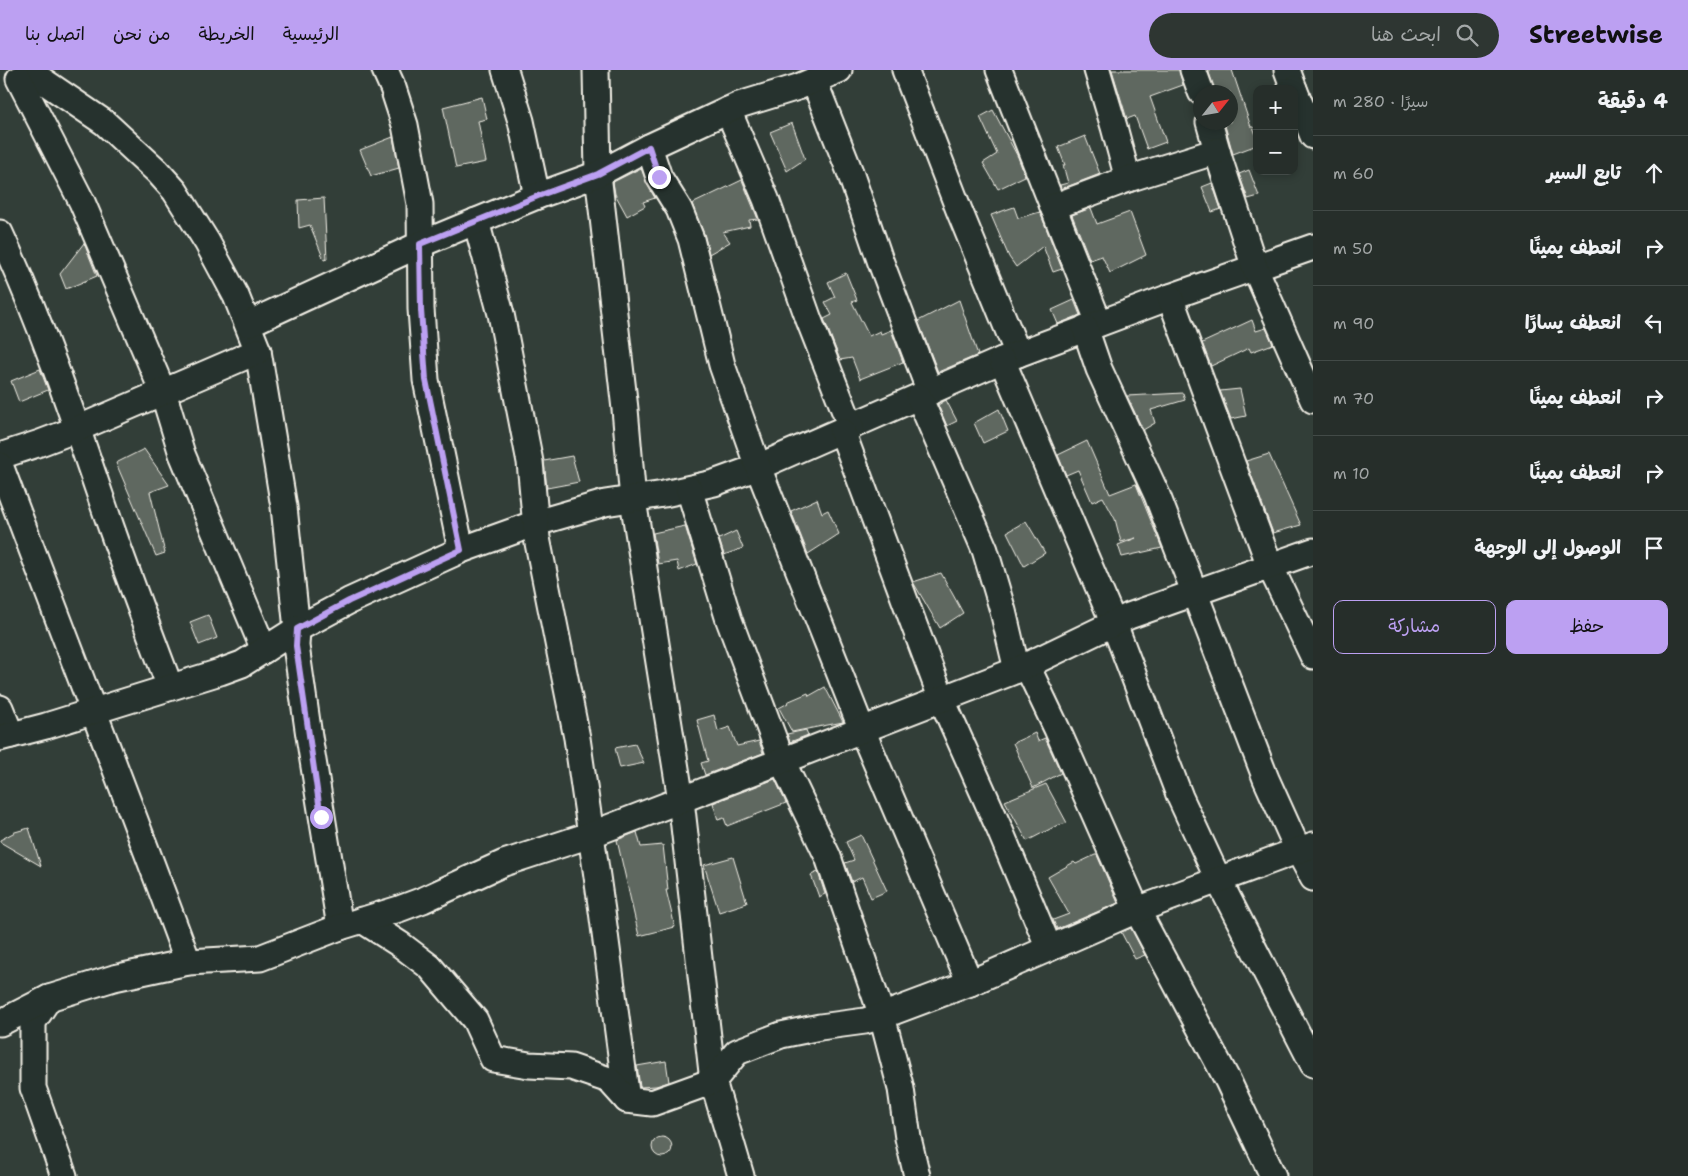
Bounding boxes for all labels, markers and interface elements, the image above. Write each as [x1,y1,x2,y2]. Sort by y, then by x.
search box [1149,13,1499,58]
text: Streetwise [1529,19,1663,51]
icon: search [1453,21,1481,49]
text: اتصل بنا [25,22,85,46]
text: من نحن [113,22,171,46]
text: الخريطة [199,22,255,46]
text: الرئيسية [283,22,339,46]
text: ابحث هنا [1371,22,1441,47]
north arrow [1193,85,1238,130]
map controls [1253,85,1298,175]
button: + [1253,85,1298,130]
text: 4 دقيقة [1598,87,1668,115]
text: سيرًا · 280 m [1333,91,1428,112]
button: − [1253,130,1298,175]
icon: ahead [1640,159,1668,187]
text: تابع السير [1547,160,1621,185]
text: 60 m [1333,163,1374,184]
route end [648,166,671,189]
icon: right [1640,234,1668,262]
text: انعطف يمينًا [1530,235,1621,260]
text: 50 m [1333,238,1373,259]
icon: left [1640,309,1668,337]
text: انعطف يسارًا [1525,310,1621,335]
text: 90 m [1333,313,1374,334]
icon: right [1640,384,1668,412]
text: انعطف يمينًا [1530,385,1621,410]
text: 70 m [1333,388,1374,409]
icon: right [1640,459,1668,487]
text: انعطف يمينًا [1530,460,1621,485]
text: 10 m [1333,463,1370,484]
icon: arrive [1640,534,1668,562]
text: الوصول إلى الوجهة [1474,535,1621,560]
button: مشاركة [1333,600,1496,654]
button: حفظ [1506,600,1668,654]
route start [310,806,333,829]

